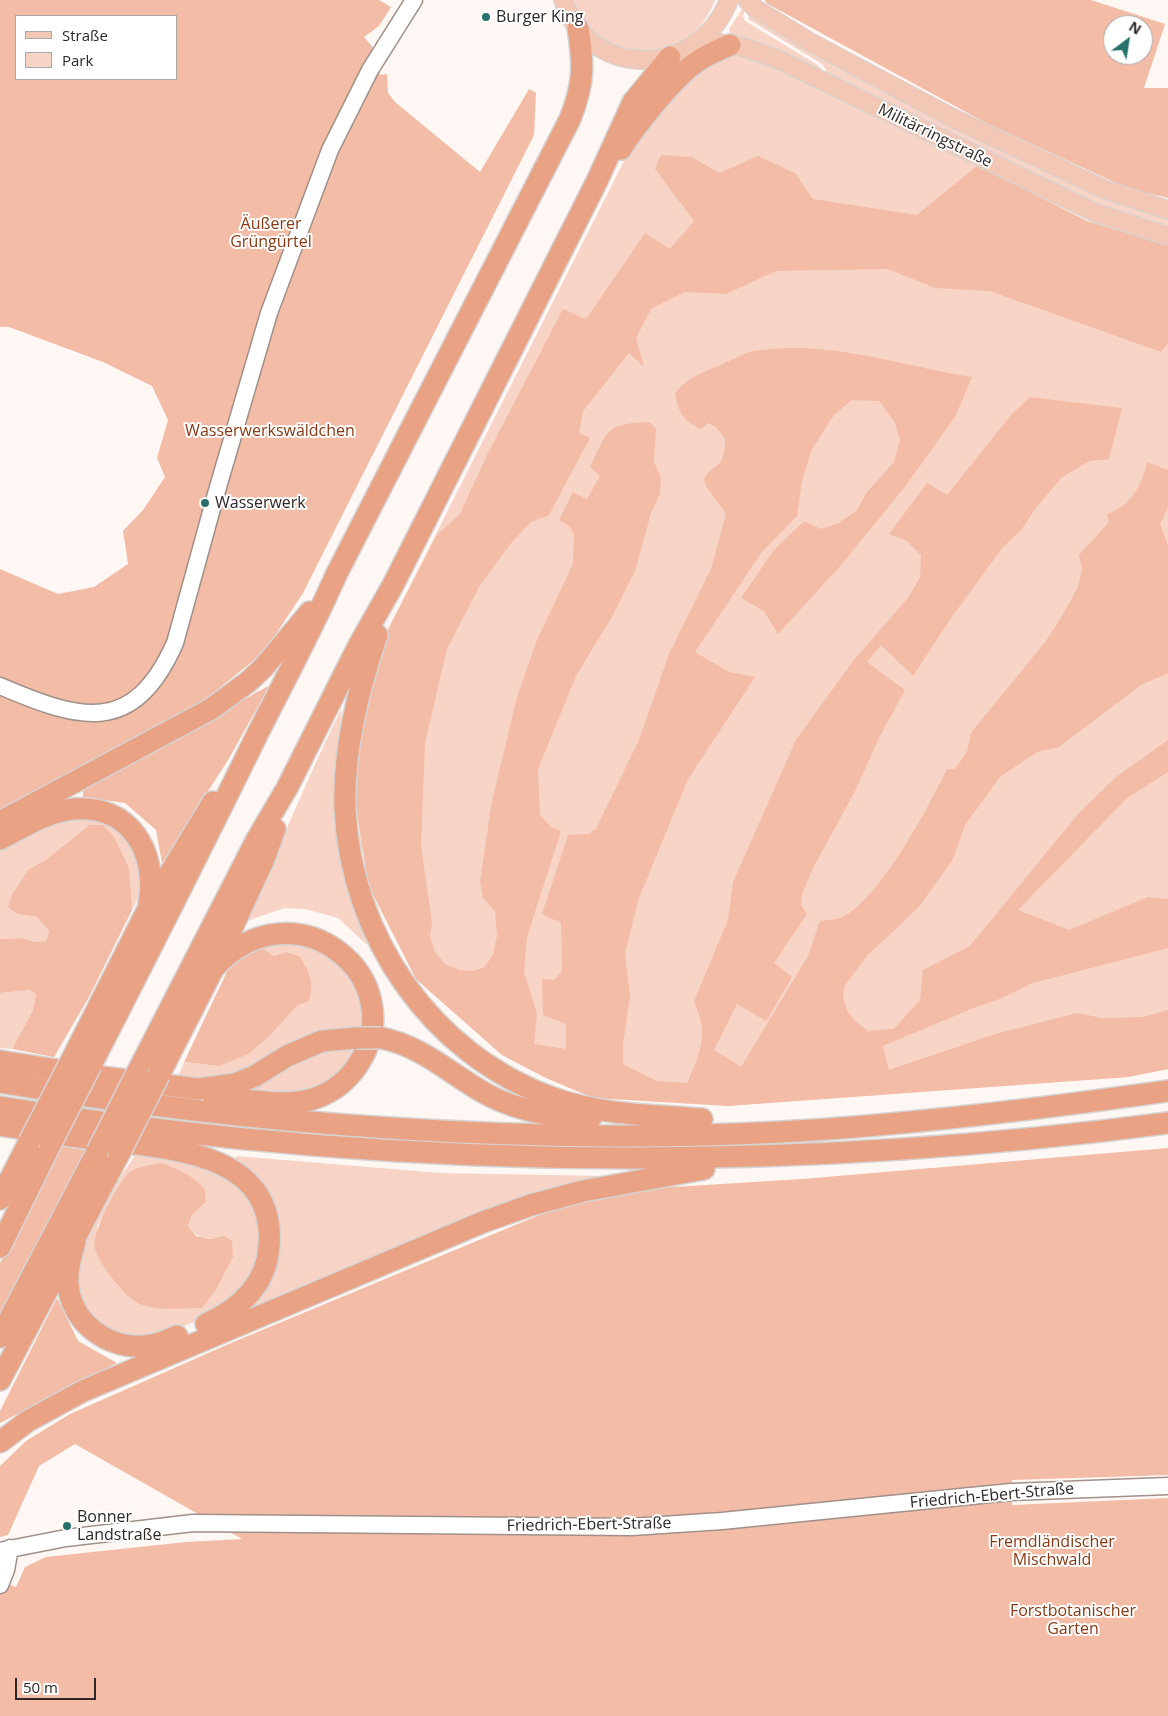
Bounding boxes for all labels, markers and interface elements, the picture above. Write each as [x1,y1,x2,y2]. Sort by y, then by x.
place label: Burger King [496,7,583,27]
marker: Burger King [480,11,492,23]
legend [15,15,178,80]
north arrow [1103,15,1153,65]
text: N [1126,16,1145,39]
text: Straße [62,25,108,45]
text: Park [62,50,93,70]
street label: Militärringstraße [875,100,995,172]
park label: Äußerer Grüngürtel [230,214,312,252]
park label: Wasserwerkswäldchen [185,421,355,441]
place label: Wasserwerk [215,493,306,513]
marker: Wasserwerk [199,497,211,509]
street label: Friedrich-Ebert-Straße [909,1479,1075,1513]
place label: Bonner Landstraße [77,1507,162,1545]
street label: Friedrich-Ebert-Straße [506,1514,672,1536]
marker: Bonner Landstraße [61,1520,73,1532]
park label: Fremdländischer Mischwald [989,1532,1115,1570]
park label: Forstbotanischer Garten [1010,1601,1136,1639]
scale bar [18,1668,99,1700]
text: 50 m [23,1677,58,1697]

